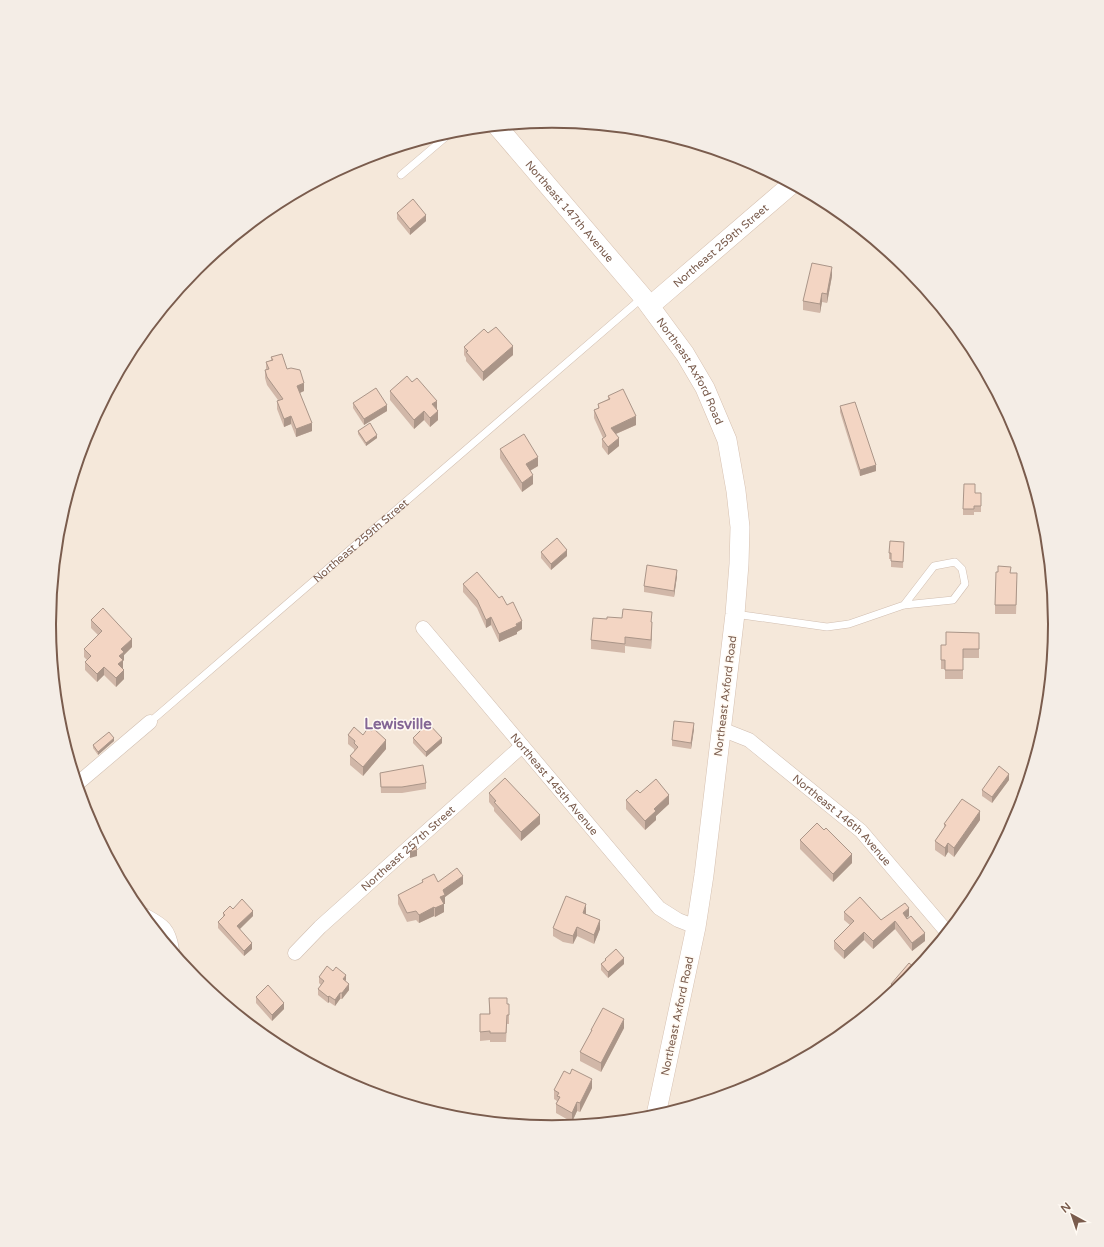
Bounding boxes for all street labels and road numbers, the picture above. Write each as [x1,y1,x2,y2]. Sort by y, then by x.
street label: Northeast 147th Avenue [522,158,616,265]
street label: Northeast 259th Street [671,201,771,290]
street label: Northeast Axford Road [654,315,726,427]
street label: Northeast 259th Street [311,496,411,585]
street label: Northeast Axford Road [712,635,739,757]
street label: Northeast 145th Avenue [507,731,601,838]
street label: Northeast 146th Avenue [790,772,894,868]
street label: Northeast 257th Street [359,803,458,894]
street label: Northeast Axford Road [658,955,697,1077]

